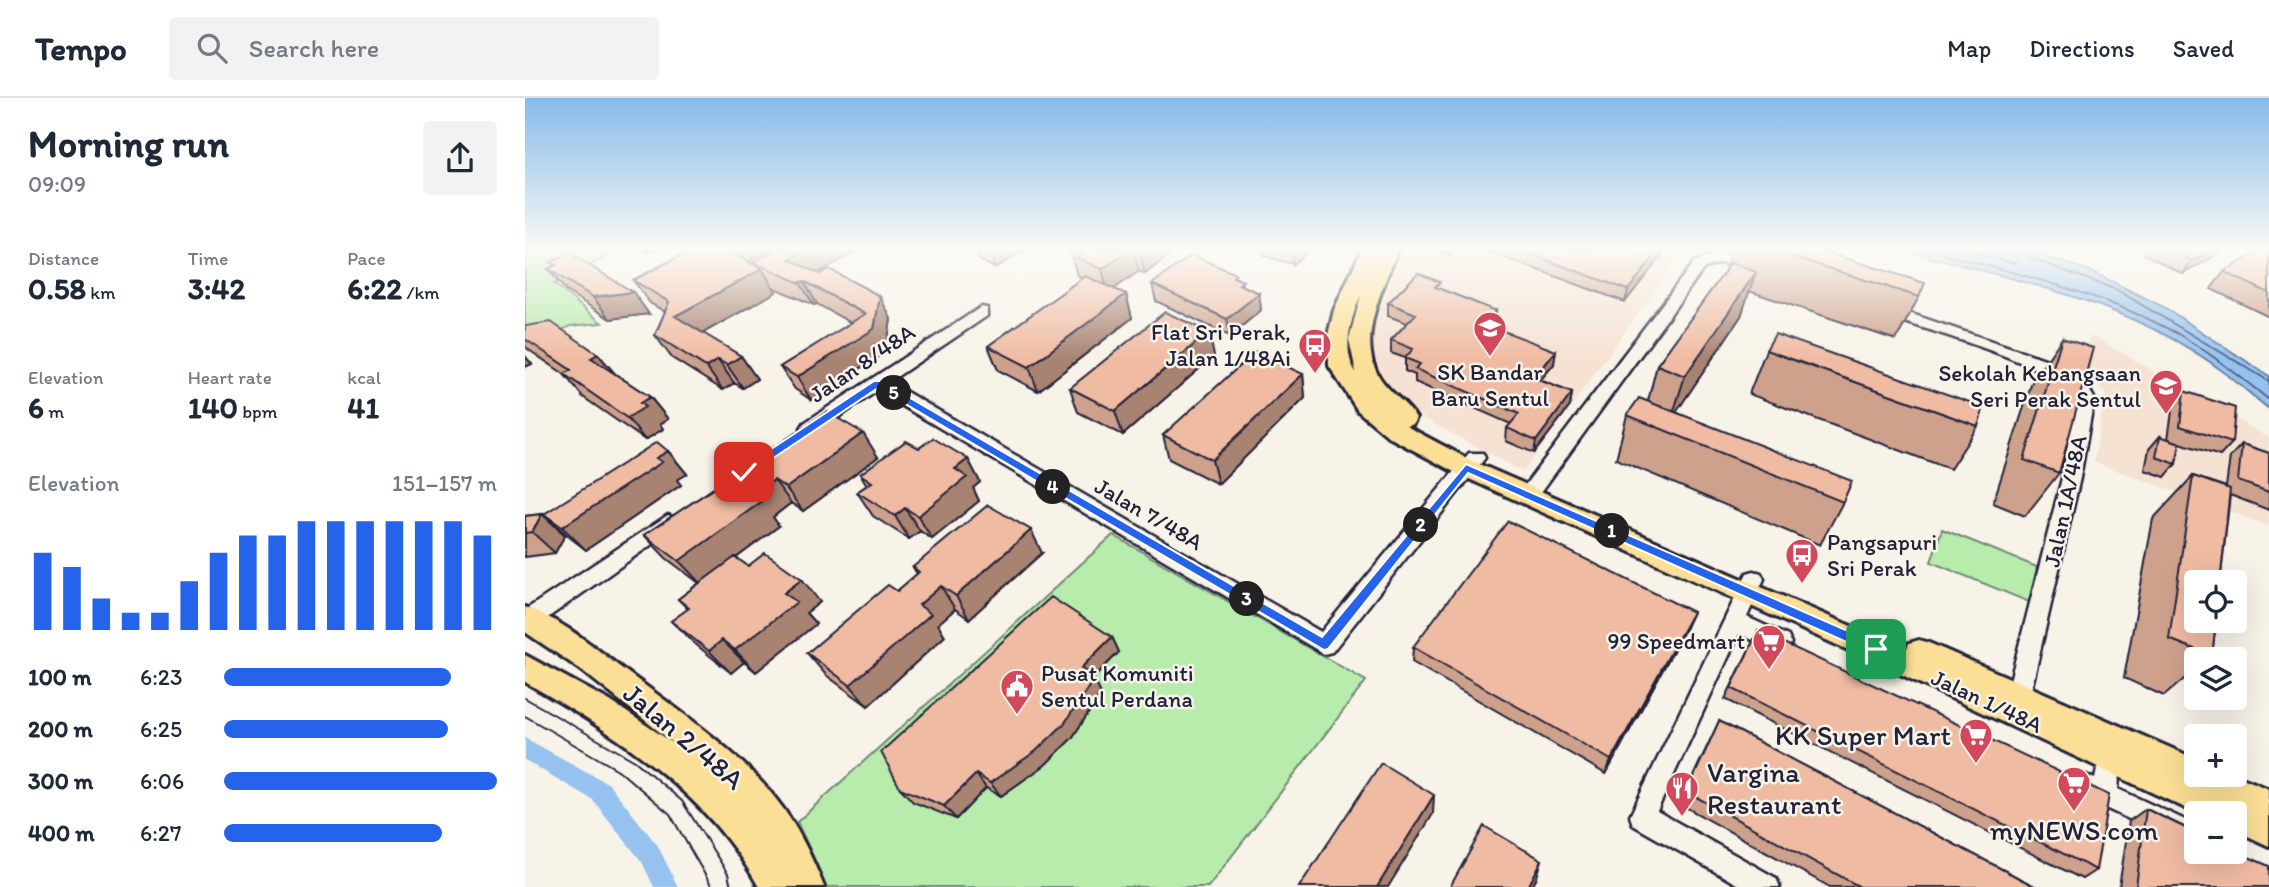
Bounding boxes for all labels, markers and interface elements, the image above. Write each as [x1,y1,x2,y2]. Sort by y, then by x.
search box [169,17,659,80]
text: Tempo [35,29,127,68]
icon: search [193,29,231,67]
text: Search here [249,32,379,64]
text: Map [1947,34,1991,63]
text: Directions [2029,34,2135,63]
text: Saved [2173,34,2234,63]
text: Morning run [28,121,229,167]
button: share [423,121,497,195]
text: 09:09 [28,170,86,198]
text: Distance [28,247,99,270]
text: Time [188,247,228,270]
text: Pace [347,247,385,270]
text: 0.58 [28,270,86,307]
text: 3:42 [188,270,245,307]
text: 6:22 [347,270,402,307]
text: km [86,281,115,304]
text: /km [402,281,440,304]
school or university icon: SK Bandar Baru Sentul [1471,309,1509,358]
street label: Jalan 8/48A [804,317,920,409]
place label: Flat Sri Perak, Jalan 1/48Ai [1151,318,1291,372]
bus stop icon: Flat Sri Perak, Jalan 1/48Ai [1296,326,1334,375]
place label: SK Bandar Baru Sentul [1431,358,1549,412]
place label: Sekolah Kebangsaan Seri Perak Sentul [1938,359,2141,413]
text: Elevation [28,366,104,389]
text: Heart rate [188,366,272,389]
text: kcal [347,366,381,389]
school or university icon: Sekolah Kebangsaan Seri Perak Sentul [2147,367,2185,416]
pin: 5 [877,376,911,410]
text: 5 [889,381,898,404]
text: 6 [28,389,44,426]
text: 140 [188,389,238,426]
text: 41 [347,389,379,426]
text: m [44,400,64,423]
text: bpm [238,400,278,423]
street label: Jalan 1A/48A [2037,432,2093,570]
pin [714,442,774,502]
icon: check [725,453,763,491]
text: Elevation [28,469,119,497]
text: 151–157 m [392,469,497,497]
pin: 4 [1035,470,1071,504]
street label: Jalan 7/48A [1090,472,1208,556]
text: 4 [1047,475,1058,498]
pin: 2 [1403,508,1439,542]
text: 2 [1416,513,1426,536]
pin: 1 [1595,514,1629,548]
text: 1 [1607,519,1616,542]
place label: Pangsapuri Sri Perak [1827,528,1937,582]
bus stop icon: Pangsapuri Sri Perak [1783,536,1821,585]
map controls [2184,570,2247,864]
button: locate [2184,570,2247,633]
pin: 3 [1229,582,1265,616]
text: 3 [1241,587,1252,610]
pin [1846,619,1906,679]
supermarket icon: 99 Speedmart [1750,622,1788,671]
place label: 99 Speedmart [1607,627,1745,655]
icon: arrive [1857,630,1895,668]
button: layers [2184,647,2247,710]
place label: Pusat Komuniti Sentul Perdana [1041,659,1194,713]
text: 100 m [28,663,92,691]
text: 6:23 [140,663,182,691]
street label: Jalan 1/48A [1927,663,2047,739]
public building icon: Pusat Komuniti Sentul Perdana [998,667,1036,716]
street label: Jalan 2/48A [617,676,751,796]
text: 200 m [28,715,93,743]
text: 6:25 [140,715,182,743]
supermarket icon: KK Super Mart [1957,716,1995,765]
place label: KK Super Mart [1775,718,1951,752]
button: + [2184,724,2247,787]
place label: Vargina Restaurant [1707,755,1841,821]
supermarket icon: myNEWS.com [2055,764,2093,813]
text: 300 m [28,767,93,795]
text: 6:06 [140,767,184,795]
restaurant icon: Vargina Restaurant [1663,769,1701,818]
button: − [2184,801,2247,864]
place label: myNEWS.com [1990,813,2159,847]
text: 400 m [28,819,95,847]
text: 6:27 [140,819,181,847]

